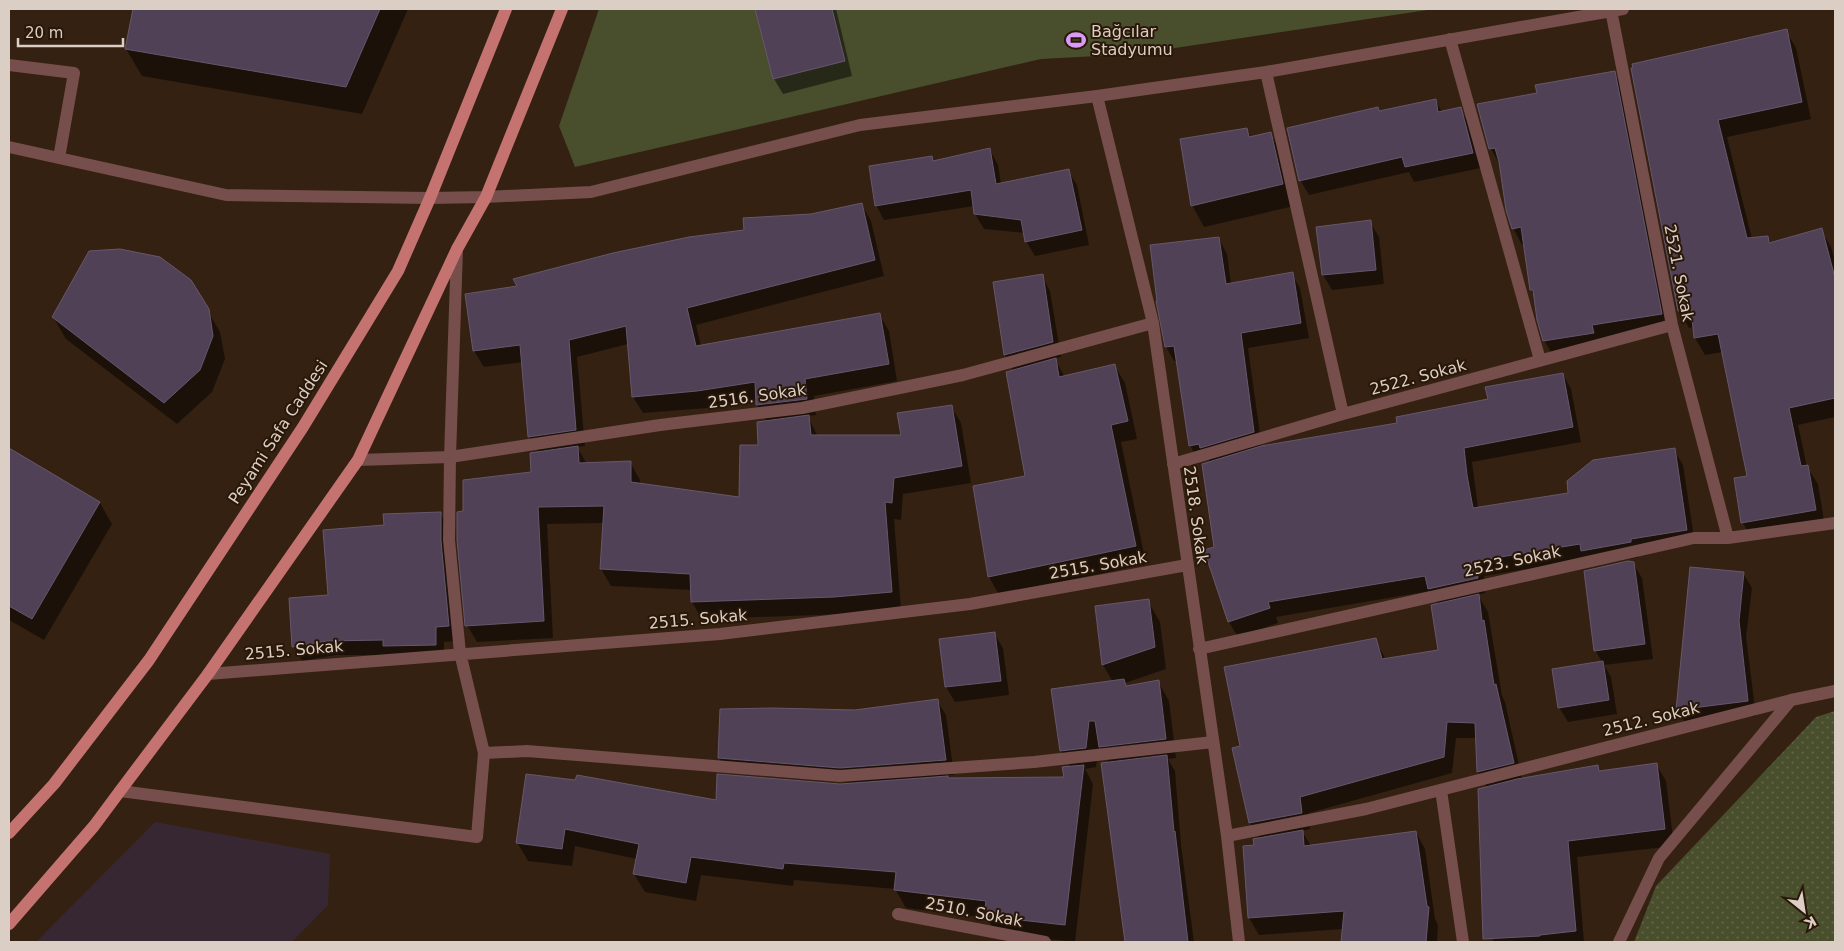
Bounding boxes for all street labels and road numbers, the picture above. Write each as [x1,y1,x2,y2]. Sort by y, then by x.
street label: 2521. Sokak [1660,223,1698,324]
street label: 2522. Sokak [1368,355,1469,399]
street label: Peyami Safa Caddesi [224,356,332,508]
street label: 2516. Sokak [707,380,808,412]
street label: 2518. Sokak [1180,465,1212,566]
street label: 2523. Sokak [1462,541,1563,581]
street label: 2515. Sokak [1048,547,1149,583]
street label: 2515. Sokak [648,605,749,633]
street label: 2515. Sokak [244,636,345,664]
street label: 2512. Sokak [1601,698,1702,740]
street label: 2510. Sokak [924,893,1025,931]

